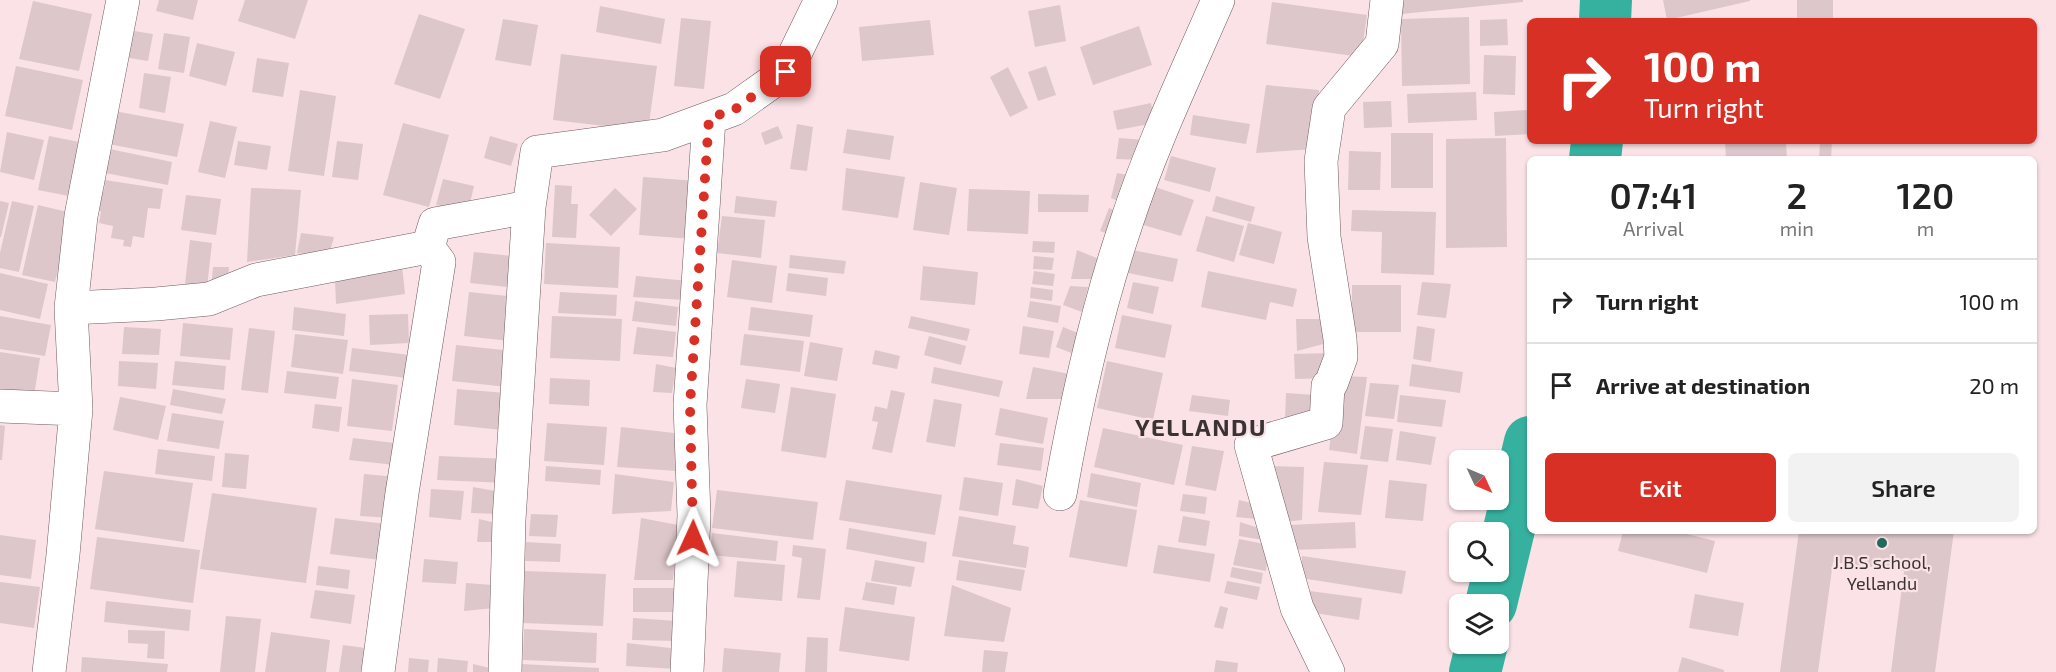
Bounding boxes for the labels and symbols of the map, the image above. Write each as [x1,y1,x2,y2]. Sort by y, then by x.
pin [760,46,811,97]
district label: YELLANDU [1135,412,1267,441]
north arrow [1449,450,1509,510]
position arrow [661,506,725,570]
marker: J.B.S school, Yellandu [1875,536,1889,550]
place label: J.B.S school, Yellandu [1833,551,1931,594]

